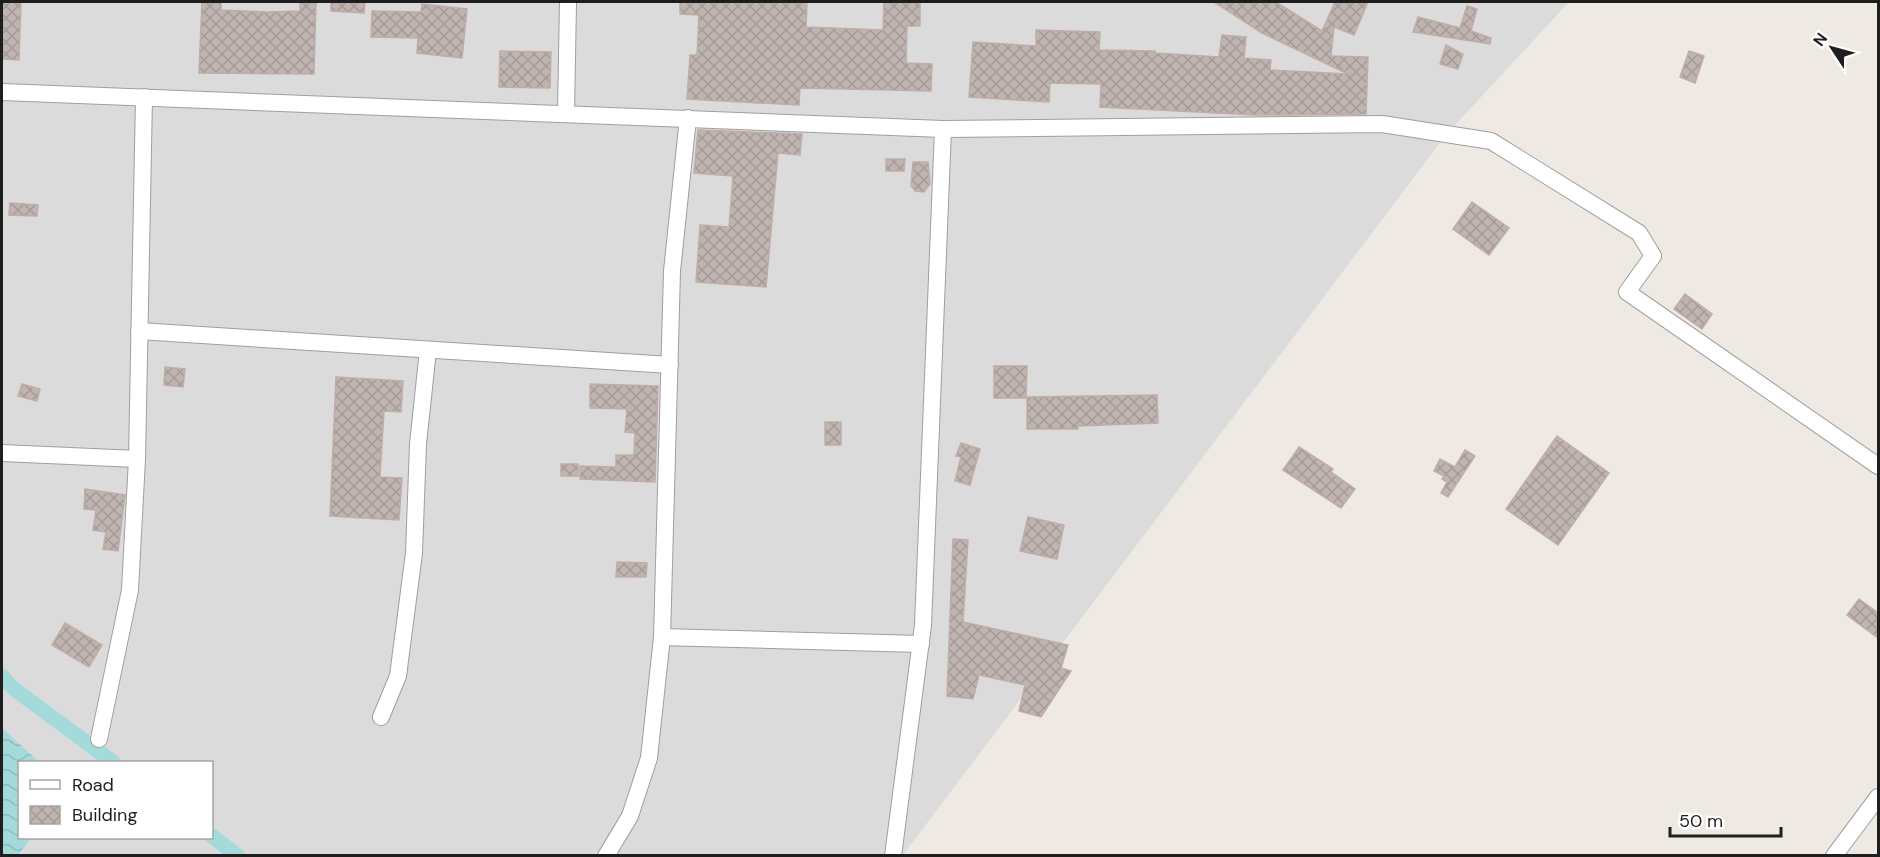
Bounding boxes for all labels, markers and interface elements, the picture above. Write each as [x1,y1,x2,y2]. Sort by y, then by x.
north arrow [1802,18,1862,78]
text: N [1808,29,1832,50]
legend [18,761,213,839]
text: Road [72,773,114,797]
scale bar [1670,800,1781,838]
text: Building [72,803,137,827]
text: 50 m [1679,809,1723,833]

